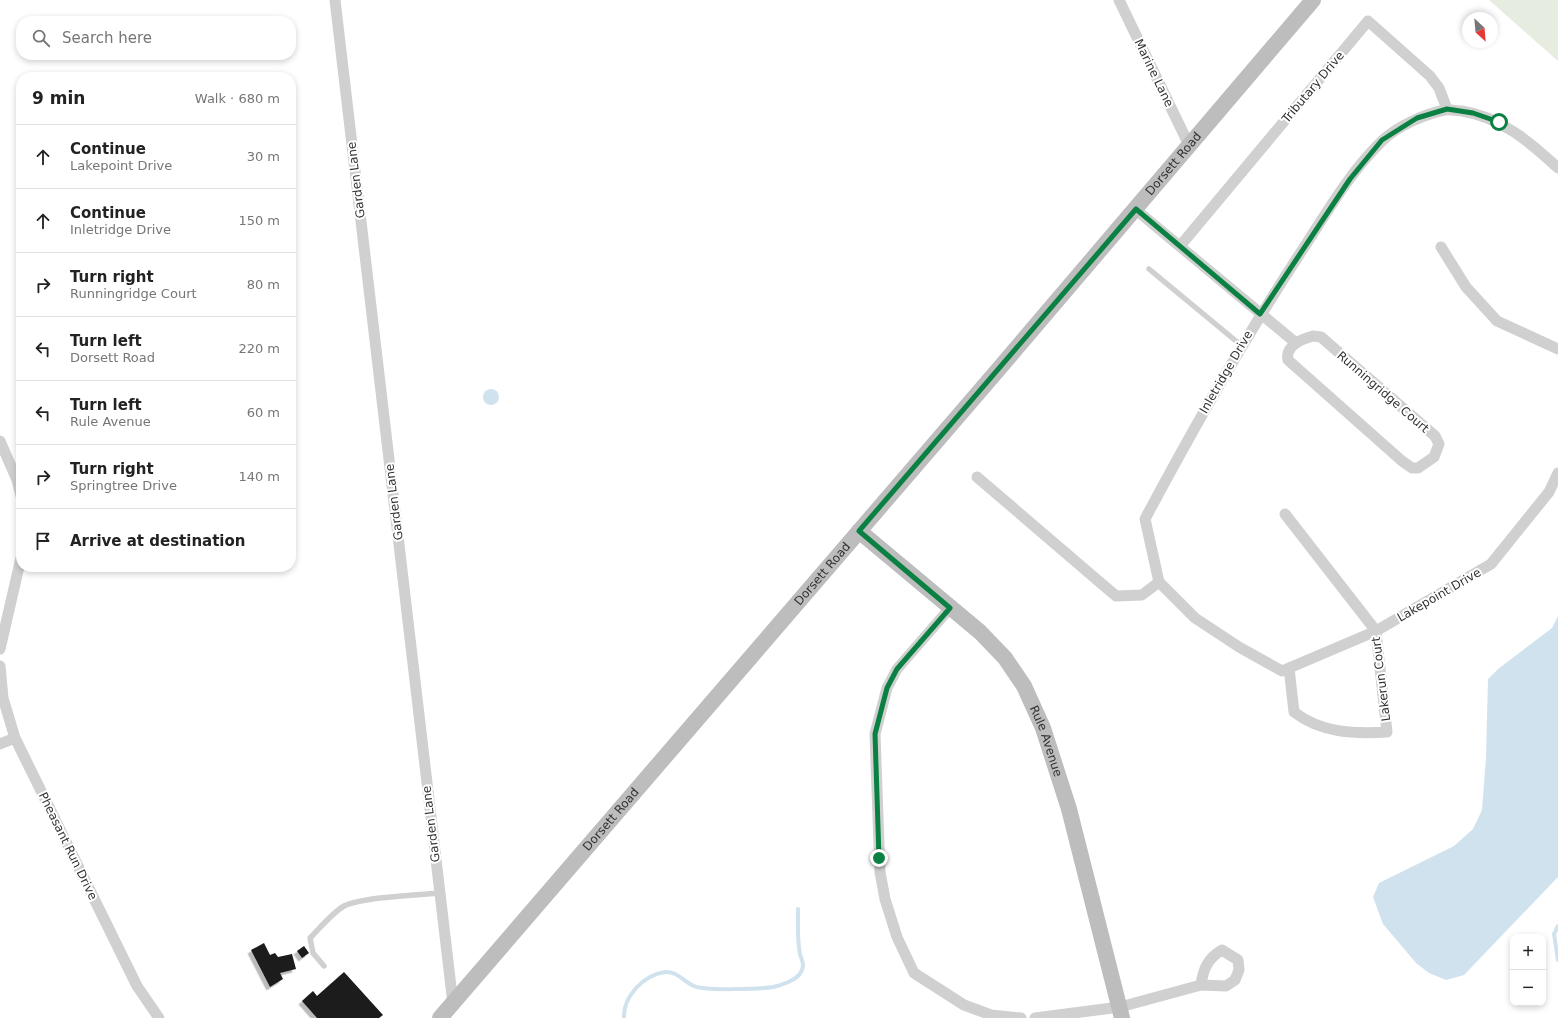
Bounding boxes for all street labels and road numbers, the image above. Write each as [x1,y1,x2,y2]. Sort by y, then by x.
street label: Marine Lane [1132,37,1176,109]
street label: Tributary Drive [1278,48,1347,126]
street label: Dorsett Road [1143,129,1204,198]
street label: Garden Lane [344,141,368,219]
street label: Inletridge Drive [1197,328,1255,416]
street label: Runningridge Court [1334,348,1432,436]
street label: Garden Lane [382,463,406,541]
street label: Dorsett Road [791,540,853,608]
street label: Lakepoint Drive [1395,565,1483,625]
street label: Lakerun Court [1369,636,1393,722]
street label: Rule Avenue [1027,703,1065,778]
street label: Garden Lane [419,785,443,863]
street label: Dorsett Road [580,785,642,854]
street label: Pheasant Run Drive [36,790,100,902]

